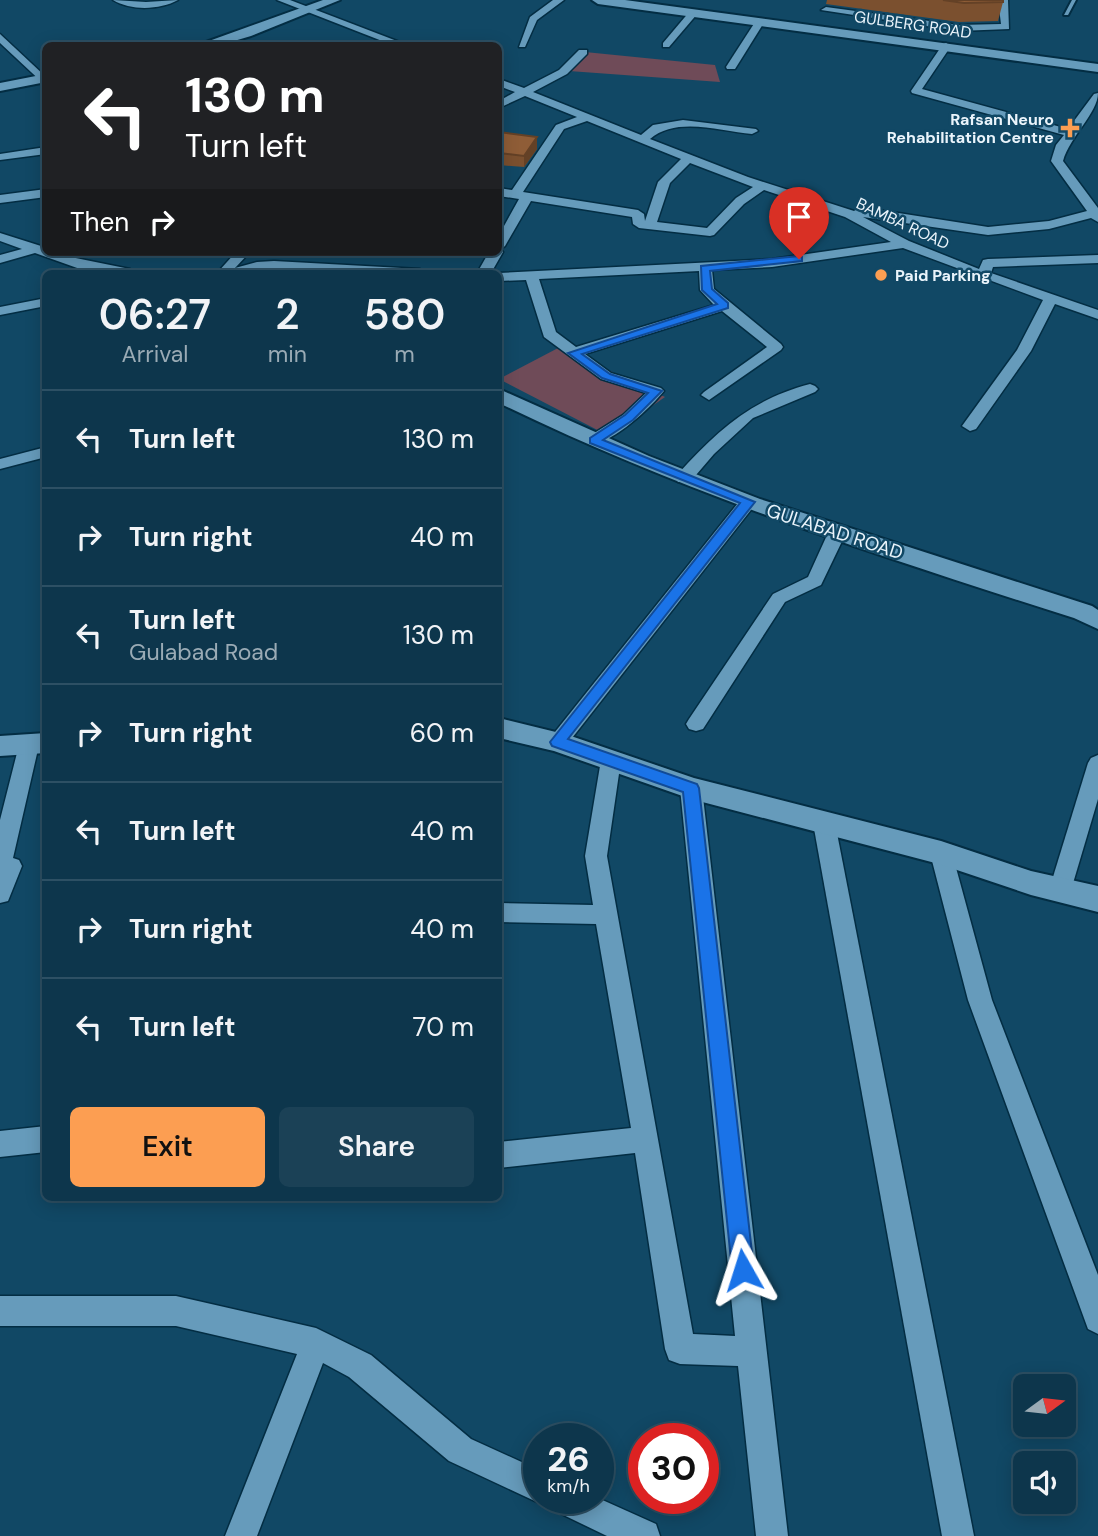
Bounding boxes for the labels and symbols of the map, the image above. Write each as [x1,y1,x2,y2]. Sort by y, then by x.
street label: GULBERG ROAD [853,6,973,43]
place label: Rafsan Neuro Rehabilitation Centre [887,109,1054,148]
marker: Rafsan Neuro Rehabilitation Centre [1060,118,1080,138]
pin [769,187,829,259]
street label: BAMBA ROAD [853,193,953,254]
place label: Paid Parking [895,265,991,286]
marker: Paid Parking [873,267,889,283]
street label: GULABAD ROAD [763,498,906,565]
position arrow [706,1233,780,1307]
north arrow [1013,1374,1076,1437]
speed limit sign: 30 [628,1423,719,1514]

